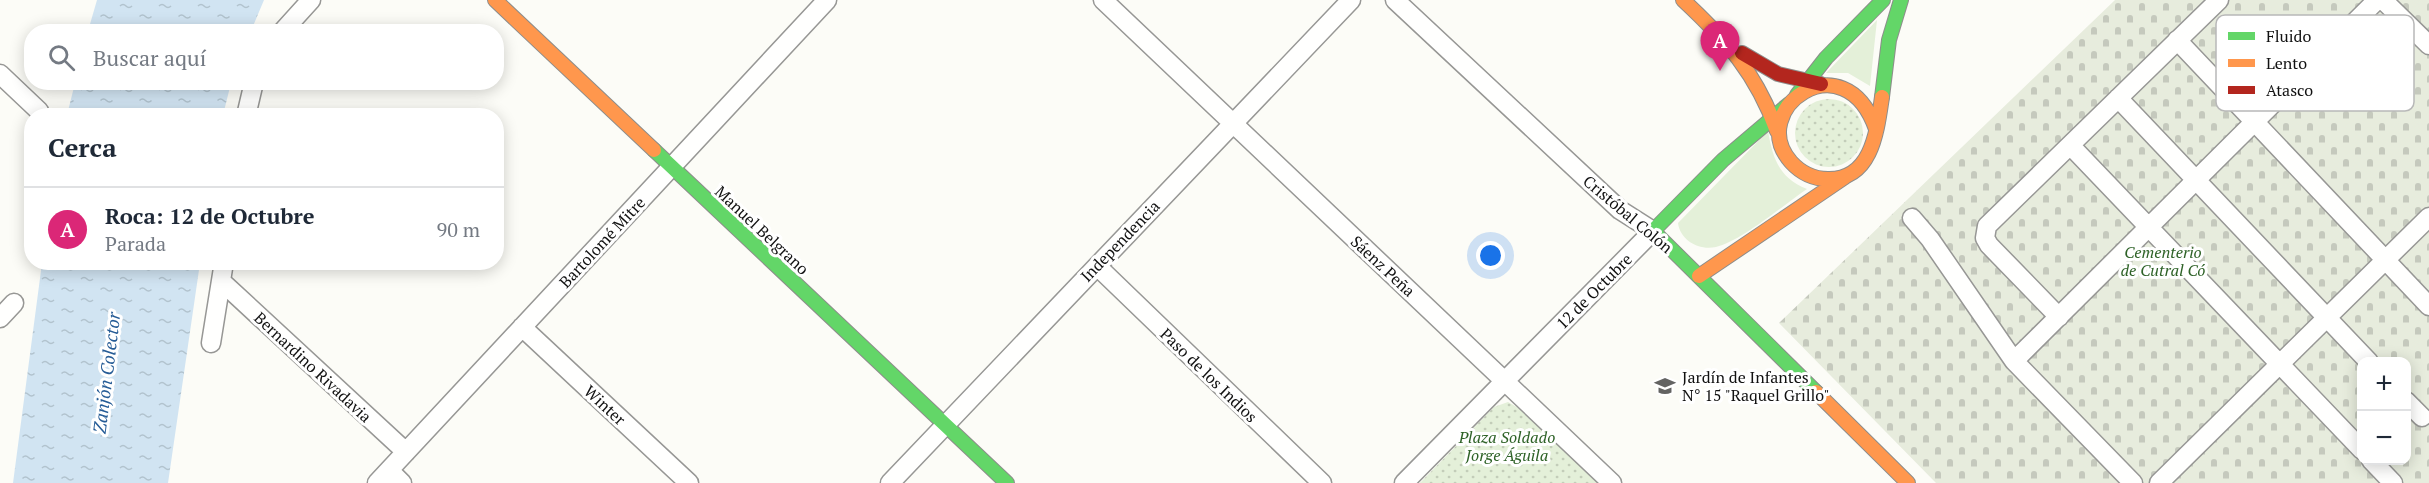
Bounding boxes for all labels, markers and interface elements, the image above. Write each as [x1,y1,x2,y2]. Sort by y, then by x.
legend [2216,15,2414,111]
pin: A [1700,22,1740,71]
search box [24,24,504,90]
text: Fluido [2266,25,2311,47]
icon: search [45,41,78,74]
text: Buscar aquí [93,43,206,72]
text: Lento [2266,52,2307,74]
text: Atasco [2266,79,2313,101]
text: Cerca [48,130,117,164]
street label: Cristóbal Colón [1579,170,1678,258]
street label: Manuel Belgrano [710,181,814,279]
street label: Bartolomé Mitre [554,192,650,292]
street label: Independencia [1075,195,1165,287]
text: Roca: 12 de Octubre [105,201,315,230]
text: A [60,216,75,243]
text: 90 m [437,216,480,243]
text: Parada [105,230,166,257]
street label: Sáenz Peña [1346,230,1420,302]
your location [1476,241,1505,270]
park label: Cementerio de Cutral Có [2120,241,2206,281]
street label: 12 de Octubre [1551,248,1637,334]
street label: Bernardino Rivadavia [250,307,376,427]
water label: Zanjón Colector [87,310,125,435]
street label: Paso de los Indios [1156,323,1262,427]
map controls [2357,357,2411,465]
button: + [2357,357,2411,411]
place label: Jardín de Infantes N° 15 "Raquel Grillo" [1682,366,1830,406]
school or university icon: Jardín de Infantes N° 15 "Raquel Grillo" [1653,374,1677,398]
street label: Winter [579,380,631,430]
button: − [2357,411,2411,465]
park label: Plaza Soldado Jorge Águila [1458,426,1555,466]

